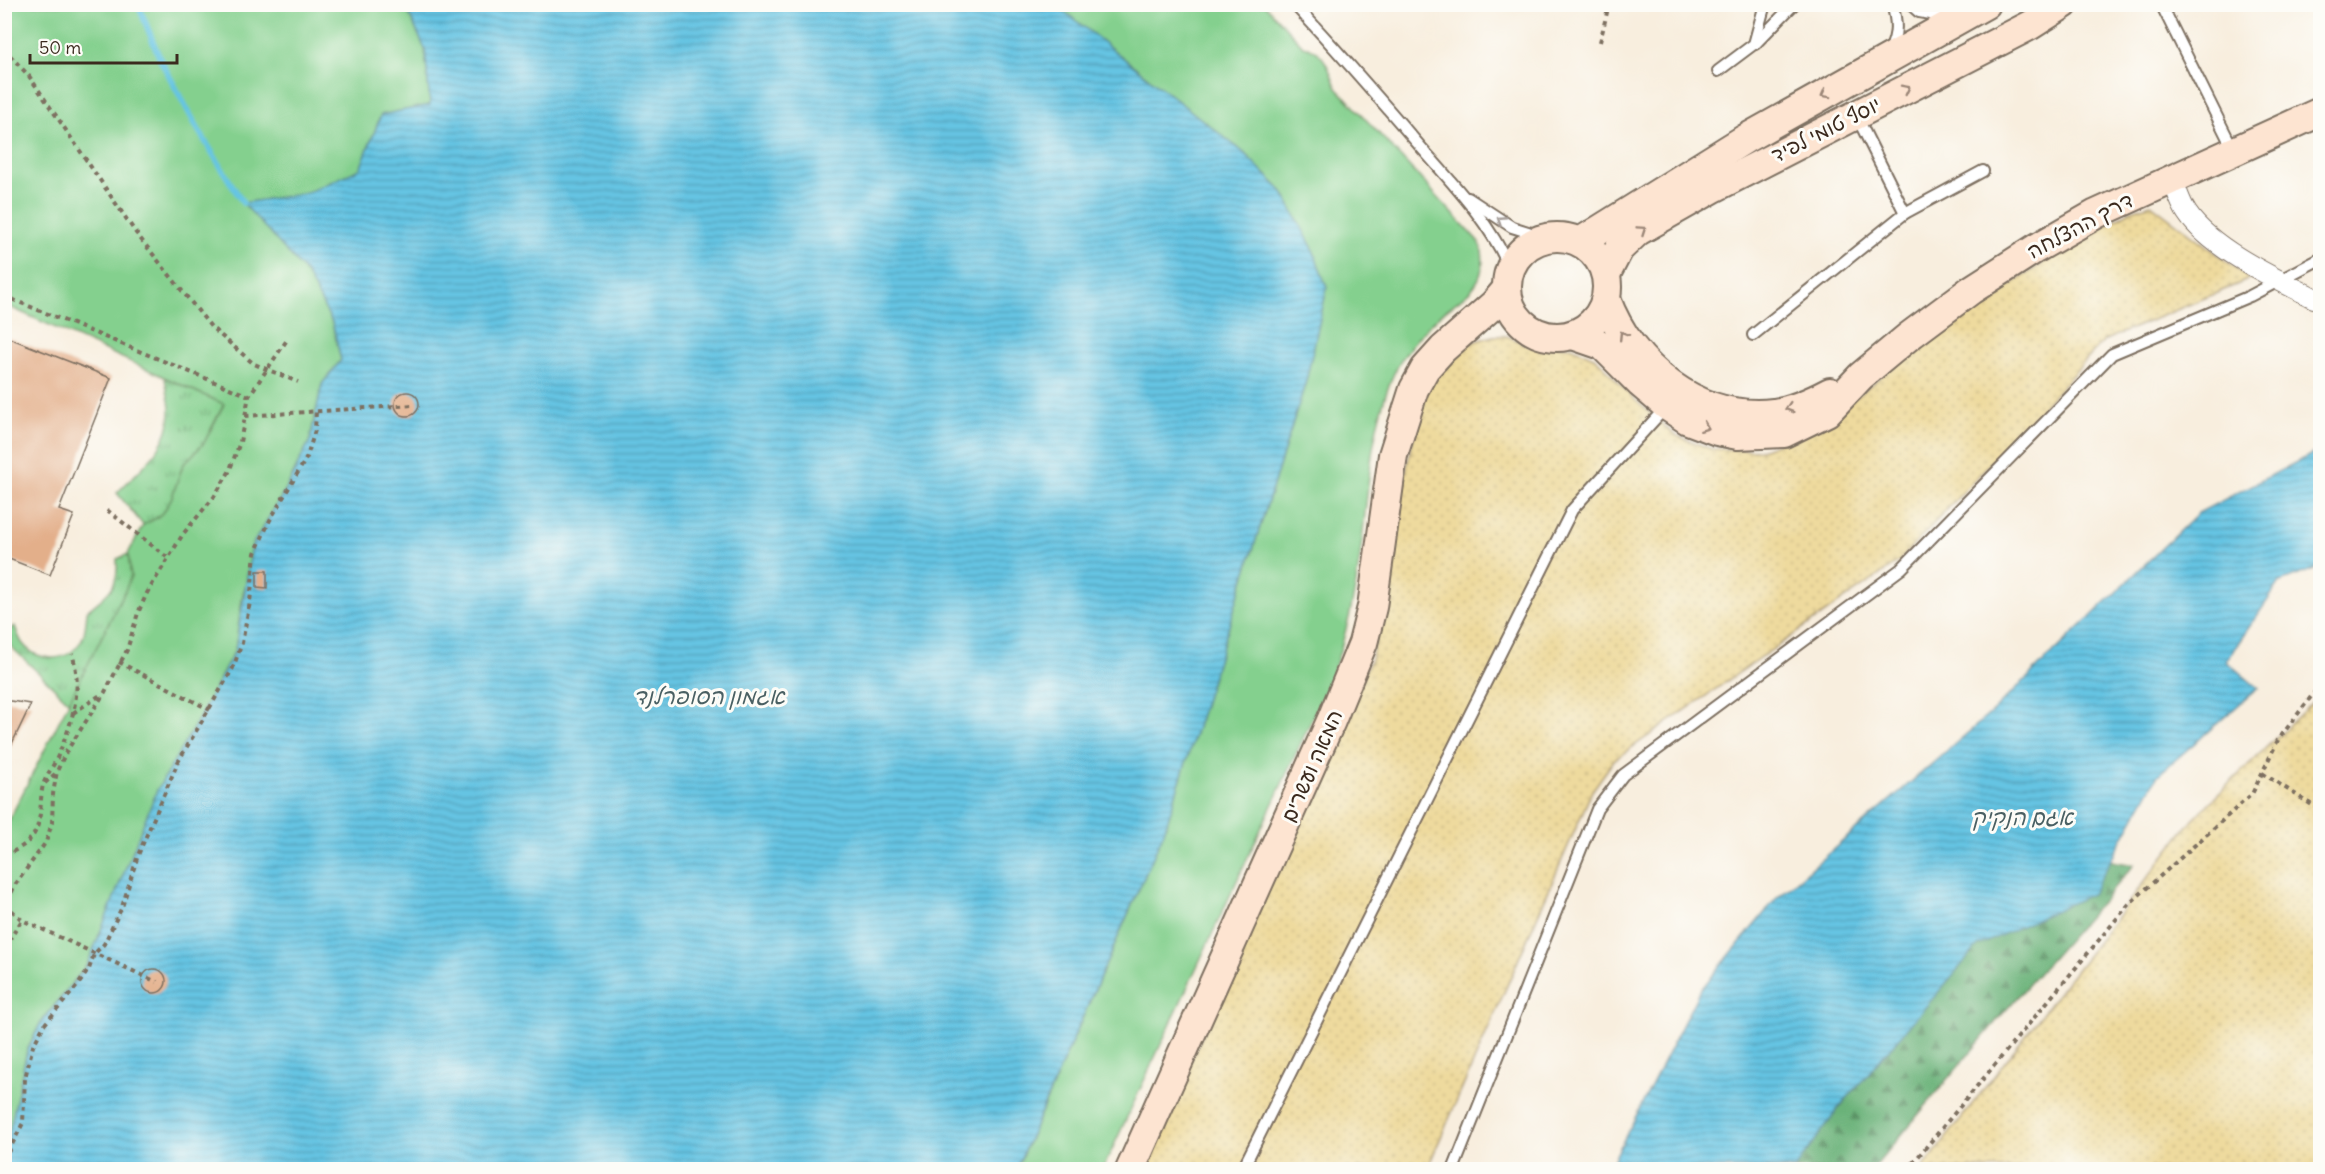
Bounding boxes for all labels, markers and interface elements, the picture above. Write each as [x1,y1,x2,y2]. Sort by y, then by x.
scale bar [30,27,177,65]
text: 50 m [39,36,81,59]
one-way arrow [1900,84,1911,96]
one-way arrow [1821,87,1831,98]
street label: יוסף טומי לפיד [1766,90,1885,169]
street label: דרך ההצלחה [2022,186,2137,265]
one-way arrow [1497,215,1507,227]
one-way arrow [1635,226,1646,237]
one-way arrow [1619,331,1631,341]
one-way arrow [1784,401,1795,413]
one-way arrow [1700,419,1710,432]
water label: אגמון הסופרלנד [633,682,786,710]
street label: המאה ועשרים [1275,705,1348,826]
water label: אגם הנקיק [1971,803,2075,831]

